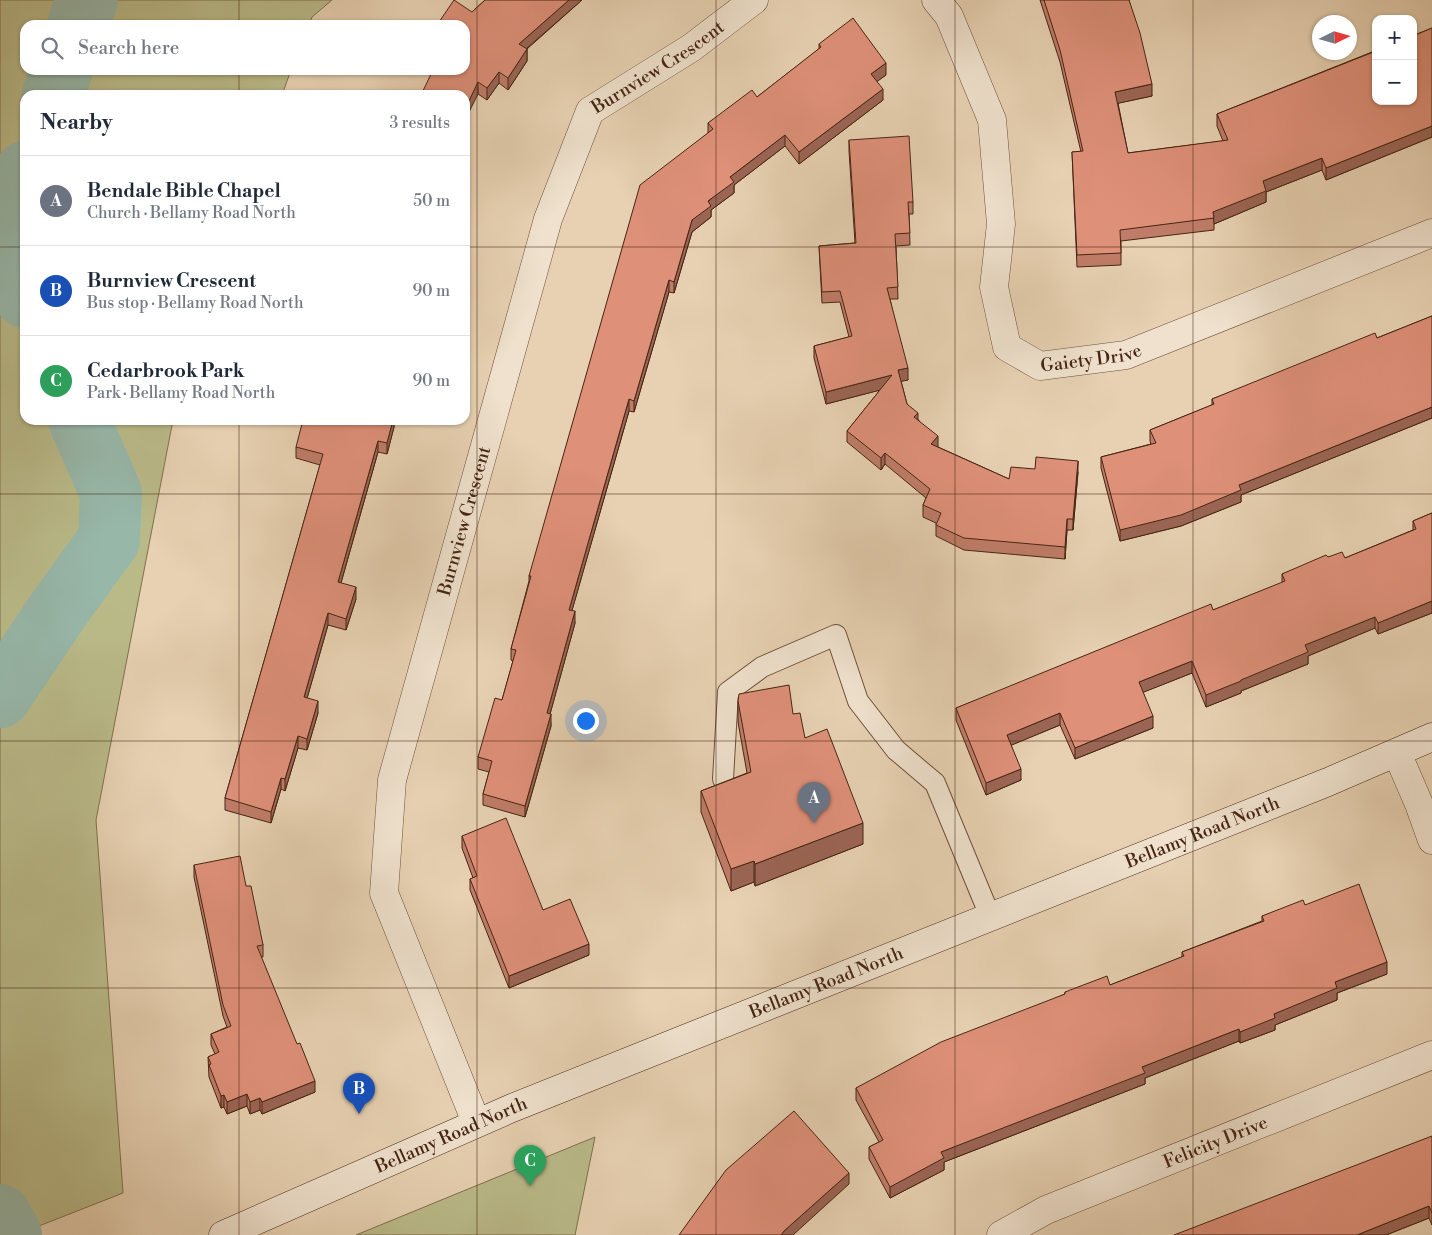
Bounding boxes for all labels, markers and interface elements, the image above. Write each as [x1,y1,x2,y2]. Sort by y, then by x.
street label: Burnview Crescent [587,15,730,120]
north arrow [1312,15,1357,60]
map controls [1372,15,1417,105]
button: + [1372,15,1417,60]
search box [20,20,470,75]
icon: search [38,34,66,62]
text: Search here [78,36,179,60]
button: − [1372,60,1417,105]
text: Nearby [40,110,113,136]
text: 3 results [389,113,450,133]
text: Bendale Bible Chapel [87,179,281,203]
text: A [50,191,62,211]
text: 50 m [413,191,450,211]
text: Church · Bellamy Road North [87,203,296,223]
text: Burnview Crescent [87,269,256,293]
text: B [50,281,62,301]
text: 90 m [412,281,450,301]
text: Bus stop · Bellamy Road North [87,293,303,313]
street label: Gaiety Drive [1039,339,1145,378]
text: Cedarbrook Park [87,359,245,383]
text: C [50,371,62,391]
text: 90 m [412,371,450,391]
text: Park · Bellamy Road North [87,383,275,403]
street label: Burnview Crescent [433,443,496,599]
your location [573,708,599,734]
pin: A [798,782,830,823]
street label: Bellamy Road North [1121,791,1283,874]
street label: Bellamy Road North [745,942,907,1024]
pin: B [343,1073,375,1114]
street label: Bellamy Road North [371,1092,531,1179]
street label: Felicity Drive [1160,1111,1271,1174]
pin: C [514,1145,546,1186]

